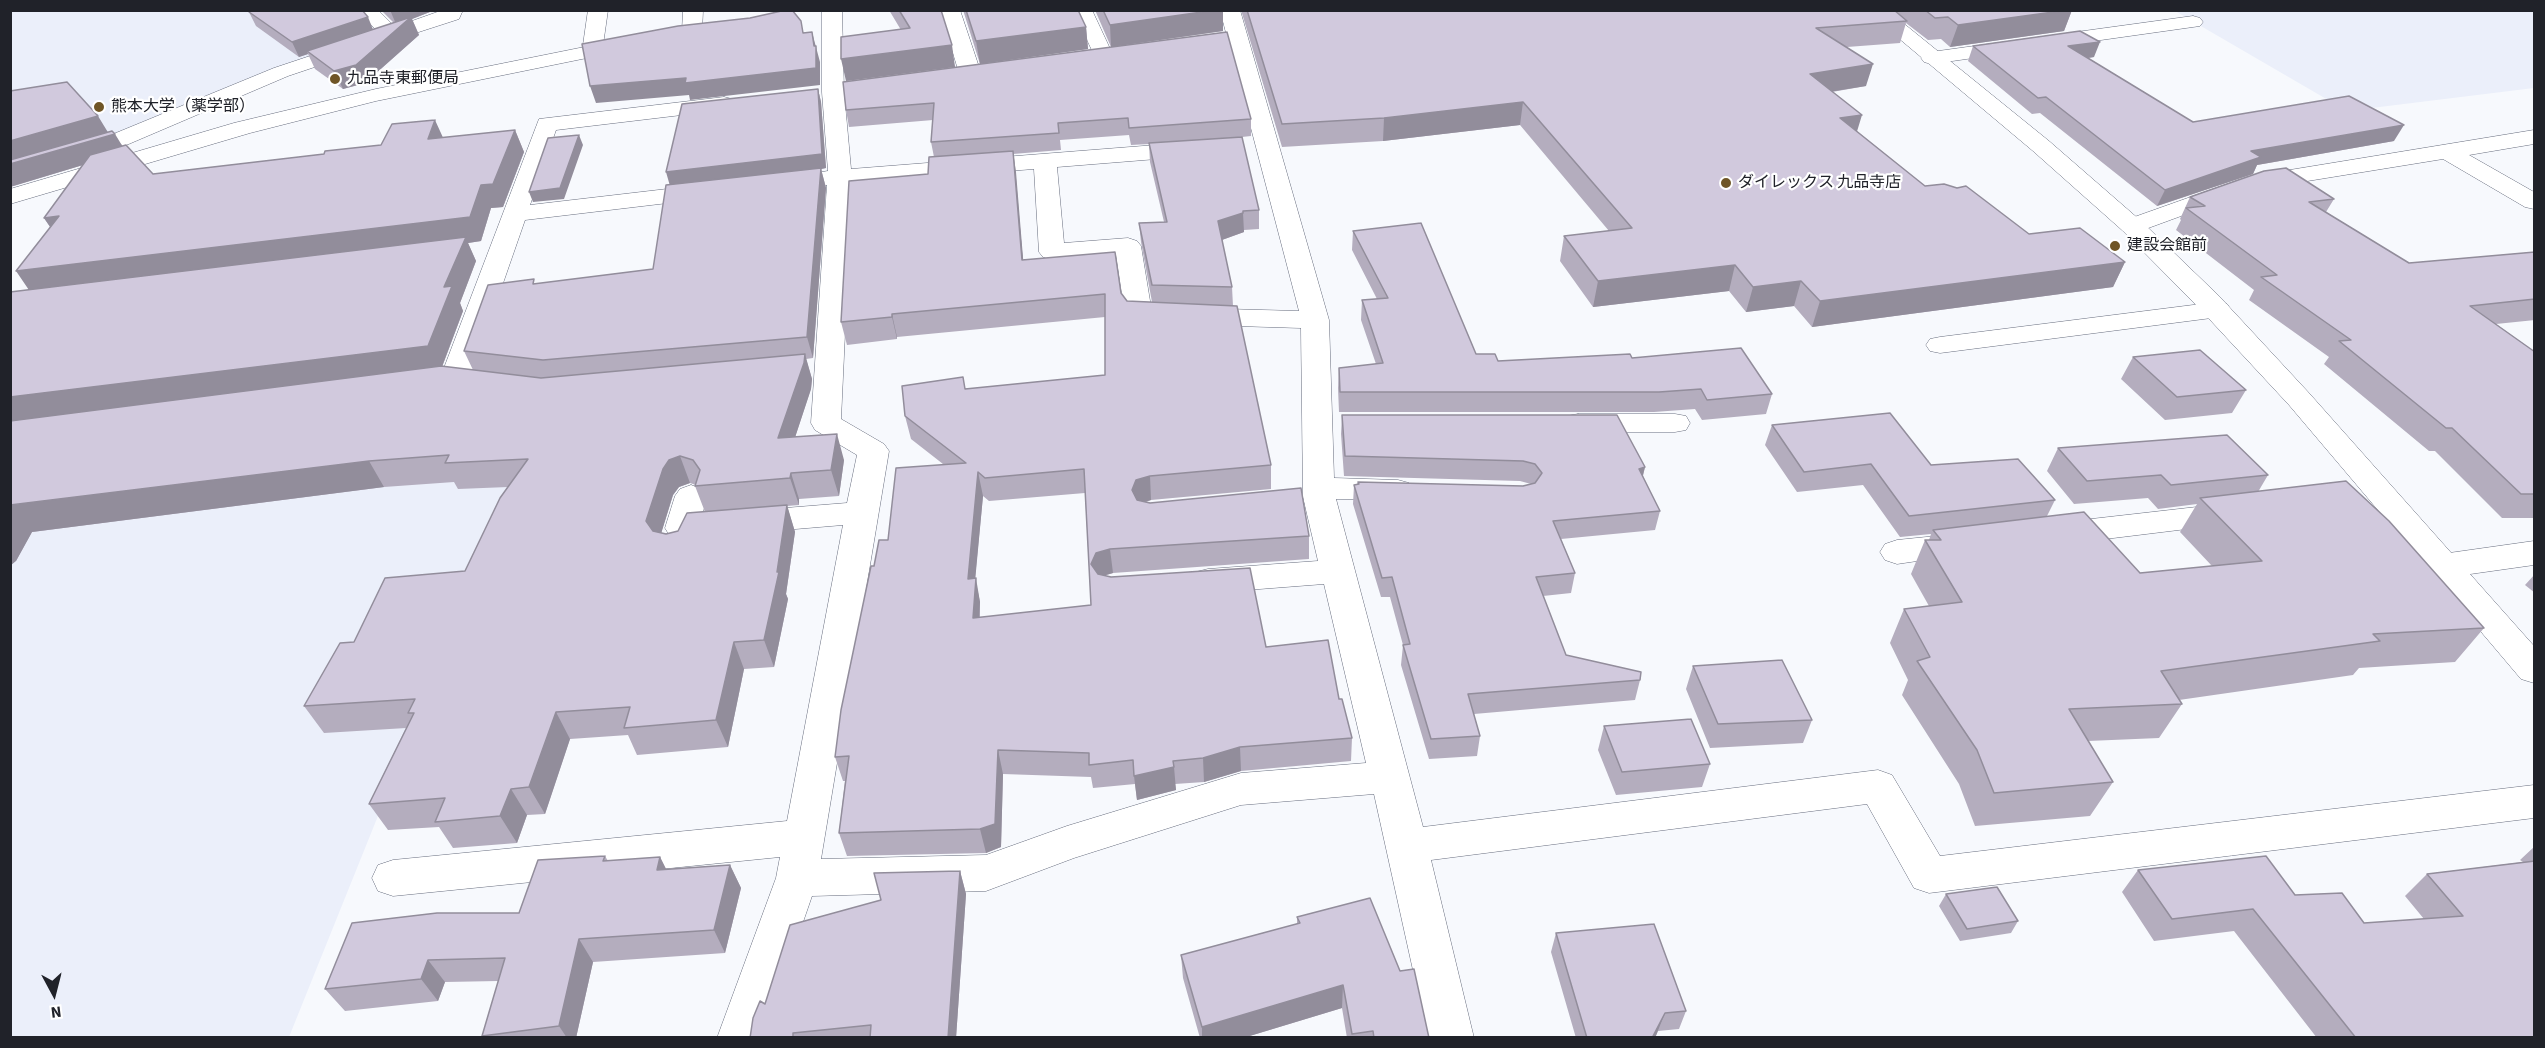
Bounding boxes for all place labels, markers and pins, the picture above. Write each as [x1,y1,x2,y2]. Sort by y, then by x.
place label: 九品寺東郵便局 [347,69,459,89]
marker: 九品寺東郵便局 [328,72,342,86]
place label: 熊本大学（薬学部） [111,97,255,117]
marker: 熊本大学（薬学部） [92,100,106,114]
place label: ダイレックス 九品寺店 [1738,173,1901,193]
marker: ダイレックス 九品寺店 [1719,176,1733,190]
place label: 建設会館前 [2127,236,2207,256]
marker: 建設会館前 [2108,239,2122,253]

